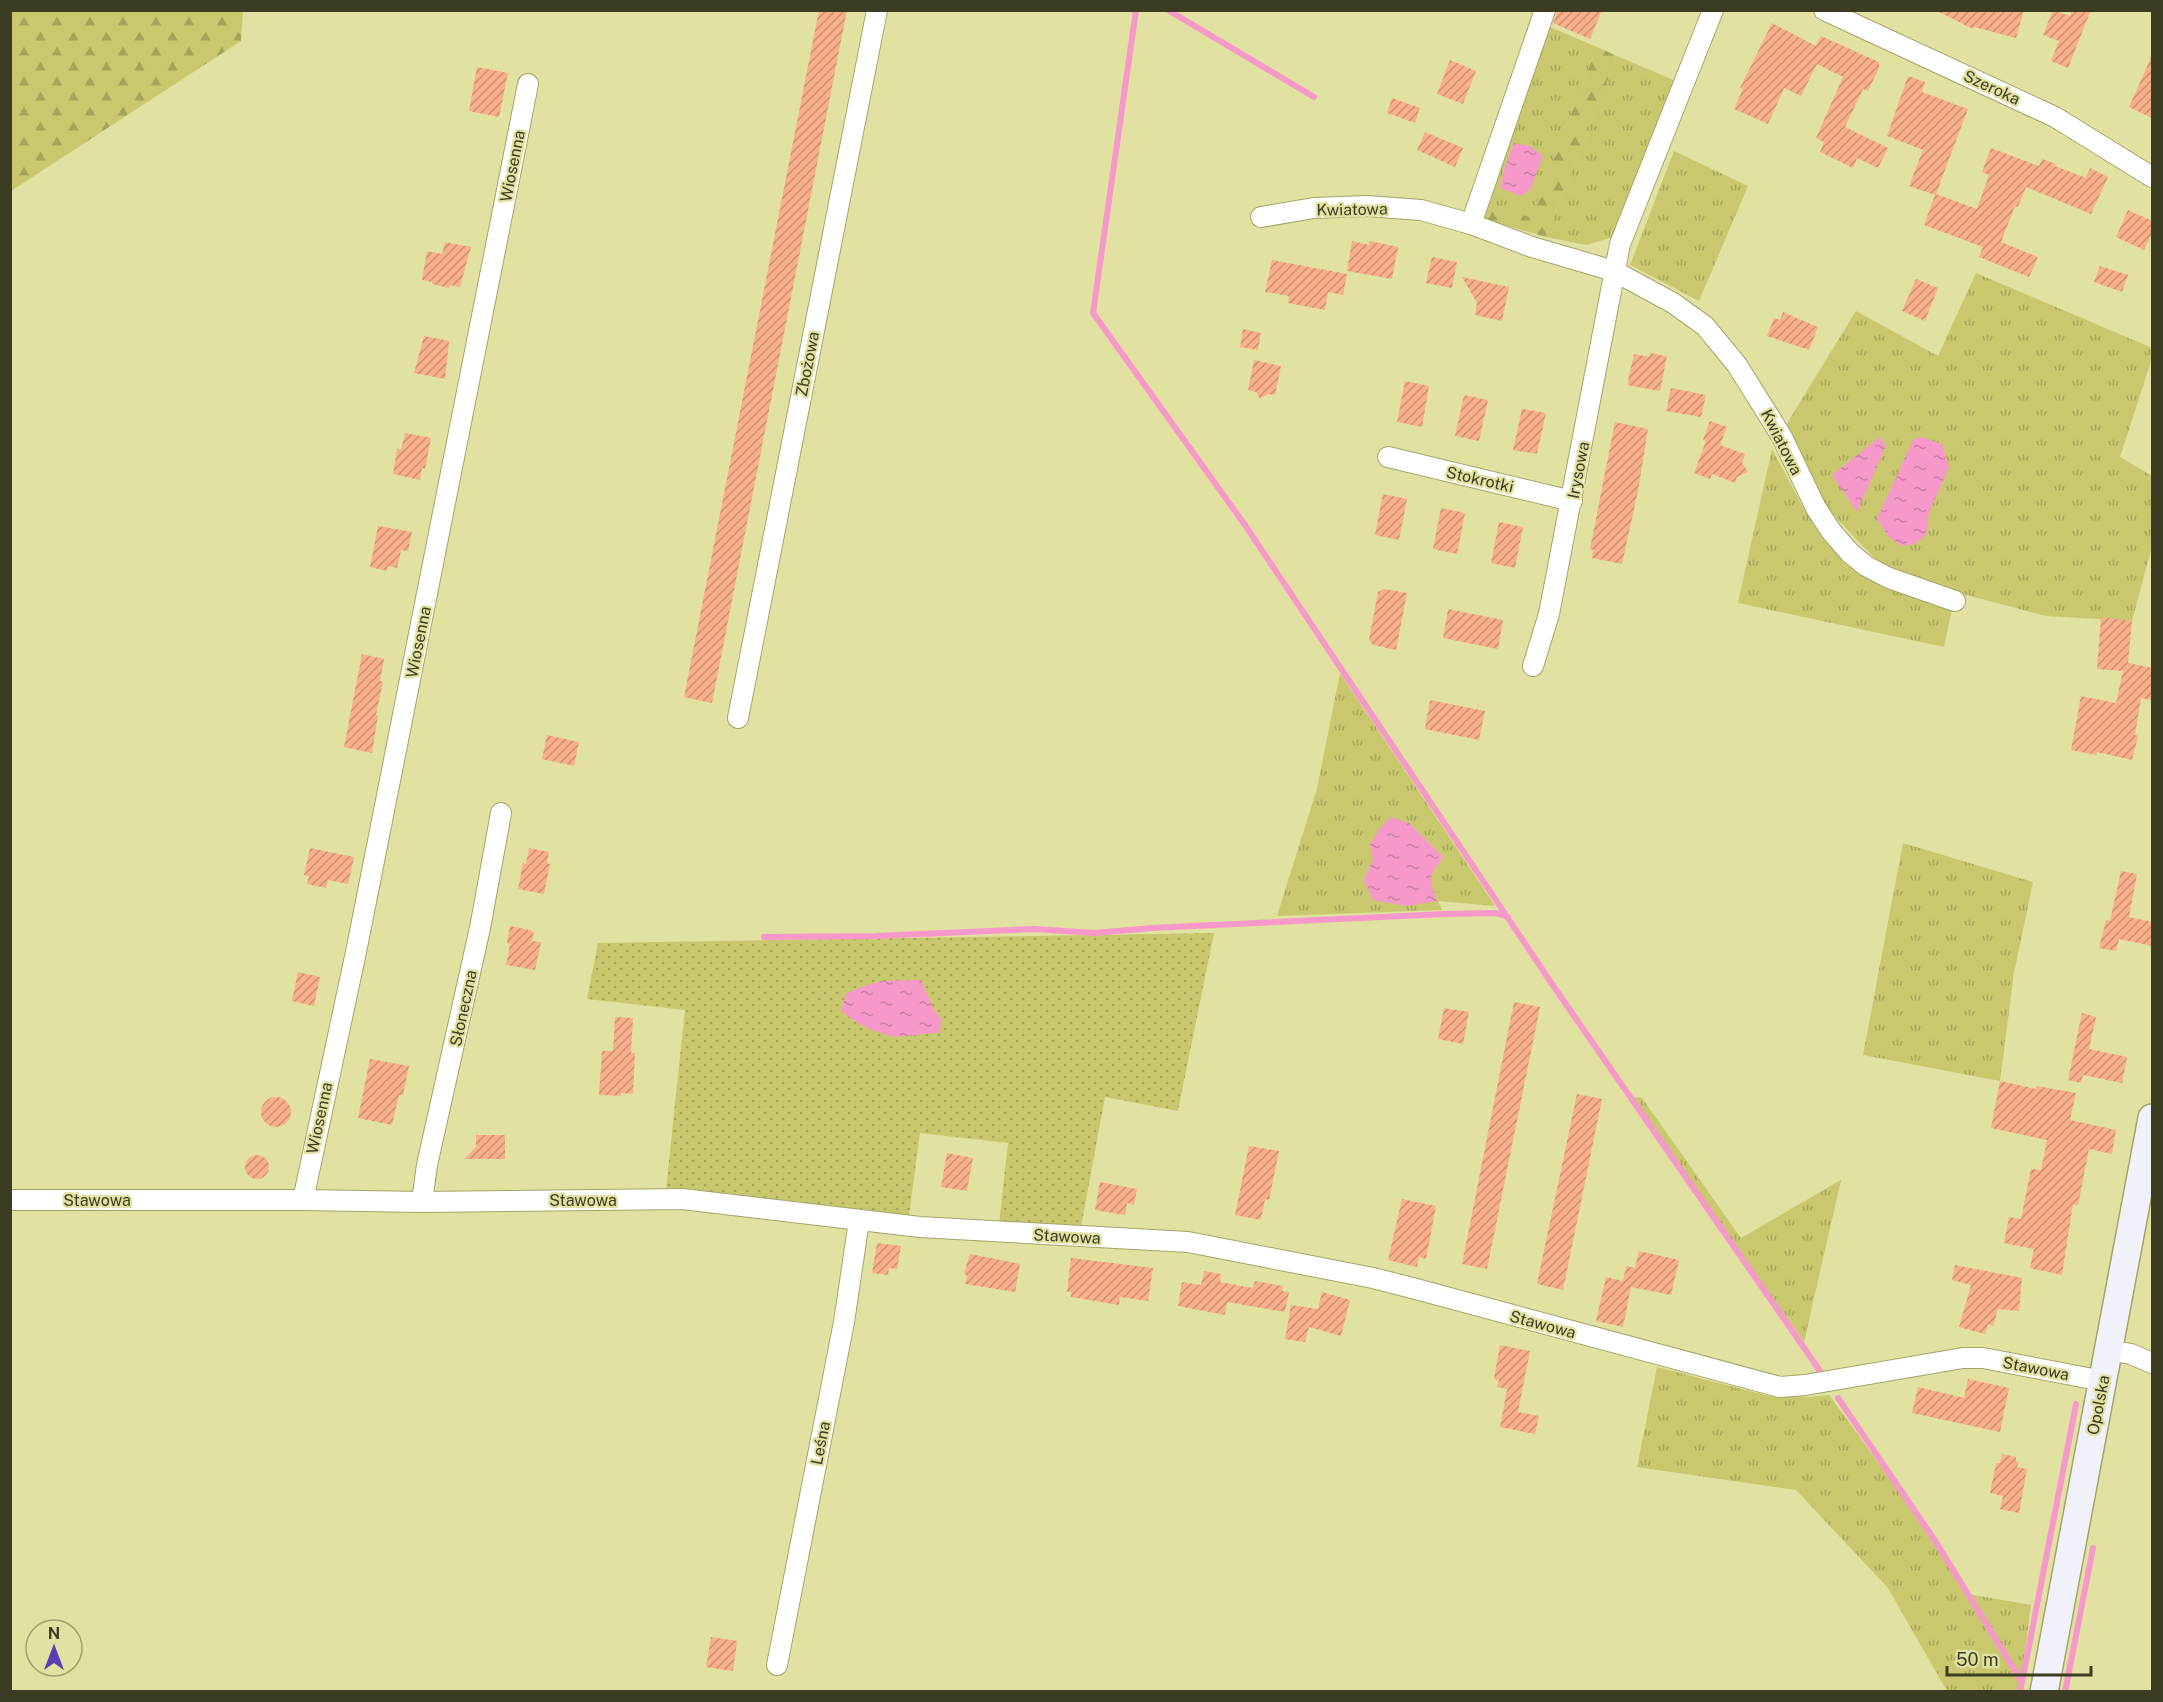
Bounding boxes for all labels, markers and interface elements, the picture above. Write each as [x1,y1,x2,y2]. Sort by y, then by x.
street label: Szeroka [1961,66,2023,109]
street label: Wiosenna [496,129,529,204]
street label: Kwiatowa [1316,199,1388,220]
street label: Zbożowa [792,330,823,398]
street label: Kwiatowa [1757,406,1806,478]
street label: Irysowa [1564,440,1593,500]
street label: Stokrotki [1444,463,1515,496]
street label: Wiosenna [402,605,435,680]
street label: Słoneczna [446,968,481,1048]
street label: Wiosenna [303,1081,336,1156]
street label: Stawowa [63,1191,131,1210]
street label: Stawowa [549,1191,617,1210]
street label: Stawowa [1033,1225,1101,1248]
street label: Stawowa [1508,1307,1578,1342]
street label: Stawowa [2001,1353,2071,1384]
street label: Opolska [2083,1374,2114,1437]
street label: Leśna [807,1420,834,1467]
north arrow [24,1618,84,1678]
text: N [48,1624,60,1643]
scale bar [1947,1639,2091,1677]
text: 50 m [1956,1649,1999,1670]

